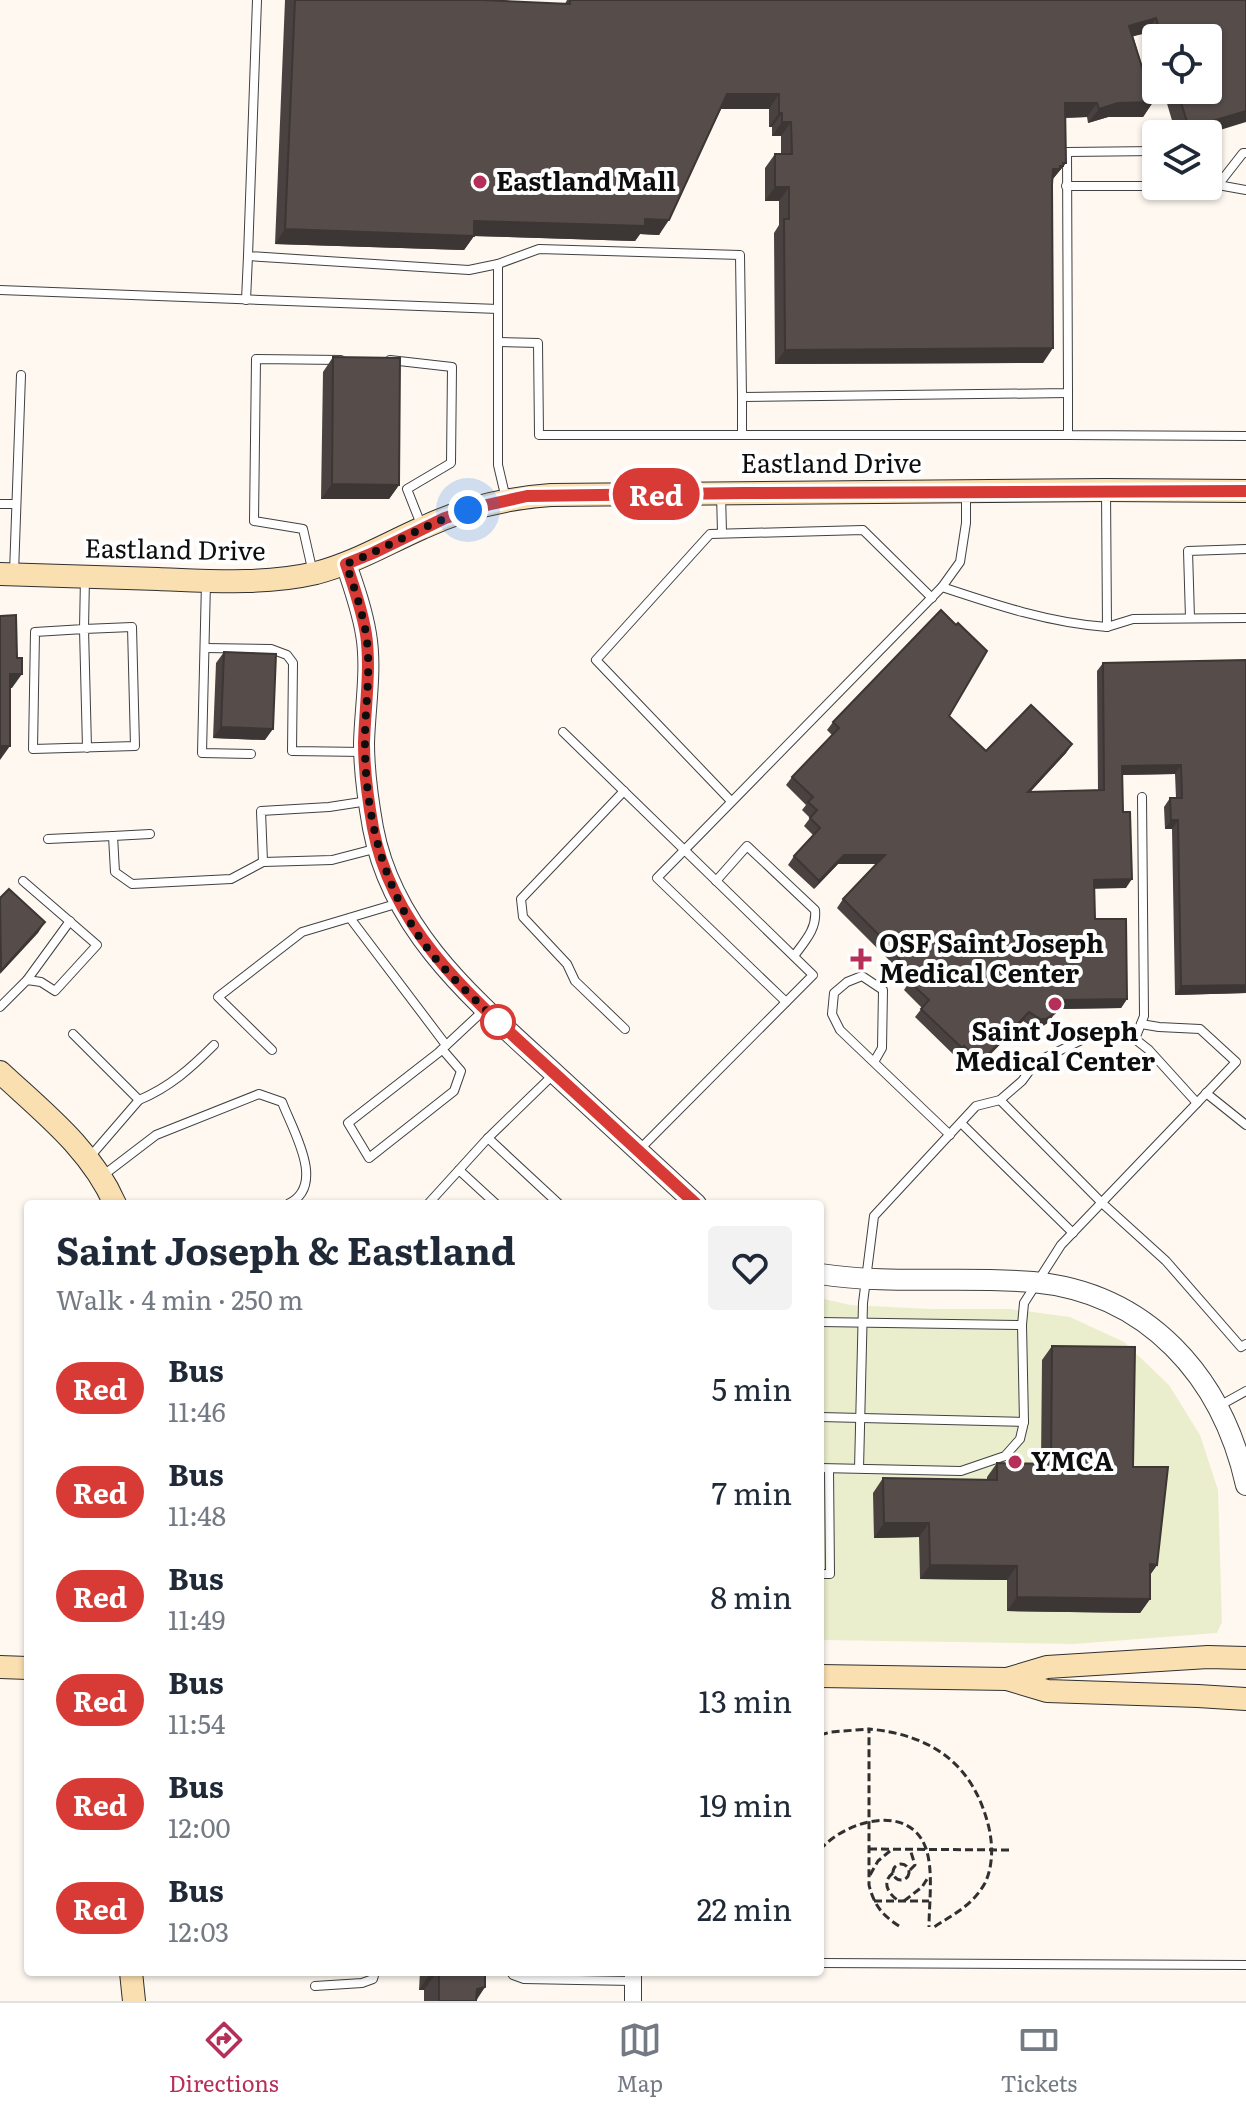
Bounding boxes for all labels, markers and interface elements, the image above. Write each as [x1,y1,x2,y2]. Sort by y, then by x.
map controls [1142,24,1222,200]
button: locate [1142,24,1222,104]
button: layers [1142,120,1222,200]
place label: Eastland Mall [496,160,676,199]
marker: Eastland Mall [471,173,489,191]
street label: Eastland Drive [740,442,922,481]
line badge: Red [610,468,702,520]
text: Red [629,473,683,515]
your location [448,490,488,530]
street label: Eastland Drive [84,526,266,569]
place label: OSF Saint Joseph Medical Center [879,922,1104,991]
marker: OSF Saint Joseph Medical Center [850,948,872,970]
marker: Saint Joseph Medical Center [1046,995,1064,1013]
unlabelled marker [481,1005,515,1039]
place label: Saint Joseph Medical Center [955,1010,1155,1079]
text: Saint Joseph & Eastland [56,1220,516,1277]
button: heart [708,1226,792,1310]
text: Walk · 4 min · 250 m [56,1279,303,1318]
text: Bus [168,1347,224,1391]
text: 5 min [712,1366,792,1410]
text: Red [73,1367,127,1409]
text: 11:46 [168,1391,226,1430]
place label: YMCA [1031,1440,1114,1479]
text: Bus [168,1451,224,1495]
marker: YMCA [1006,1453,1024,1471]
text: 7 min [712,1470,792,1514]
text: Red [73,1471,127,1513]
text: 11:48 [168,1495,226,1534]
text: Bus [168,1555,224,1599]
text: 8 min [711,1574,792,1618]
text: Red [73,1575,127,1617]
text: 11:49 [168,1599,225,1638]
text: Bus [168,1659,224,1703]
text: 13 min [699,1678,792,1722]
text: Red [73,1679,127,1721]
text: 11:54 [168,1703,225,1742]
text: Bus [168,1763,224,1807]
text: 19 min [699,1782,792,1826]
text: Red [73,1783,127,1825]
text: 12:00 [168,1807,230,1846]
text: Bus [168,1867,224,1911]
text: 22 min [697,1886,792,1930]
text: Red [73,1887,127,1929]
text: 12:03 [168,1911,229,1950]
tab: Directions [169,2018,279,2099]
tab: Map [616,2018,663,2099]
tab: Tickets [1000,2018,1077,2099]

